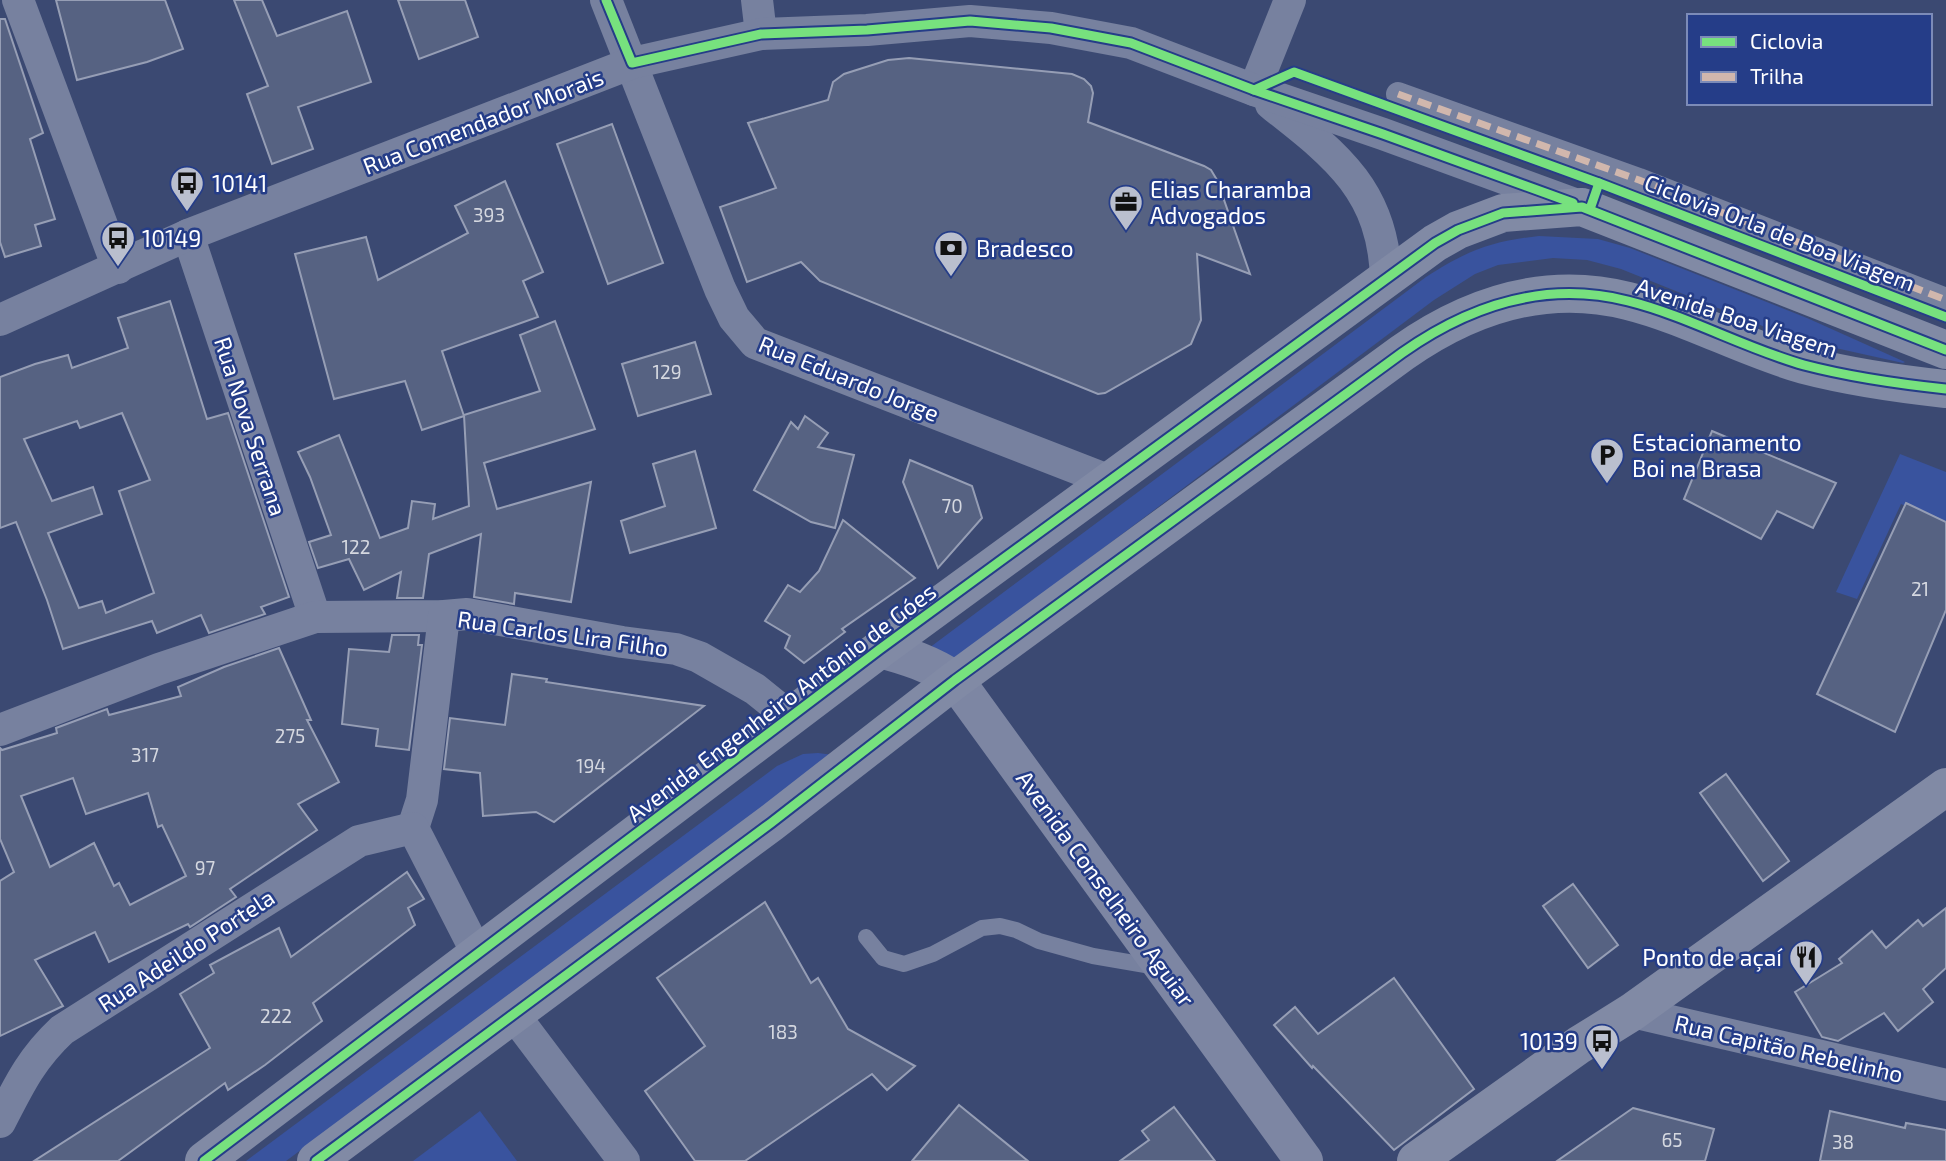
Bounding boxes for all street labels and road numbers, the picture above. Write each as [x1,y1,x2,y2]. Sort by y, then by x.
street label: Rua Comendador Morais [359,62,607,180]
street label: Ciclovia Orla de Boa Viagem [1641,167,1919,297]
street label: Avenida Boa Viagem [1633,271,1841,363]
street label: Rua Eduardo Jorge [755,329,943,427]
street label: Rua Nova Serrana [209,333,293,519]
street label: Avenida Engenheiro Antônio de Góes [621,577,941,827]
street label: Rua Carlos Lira Filho [456,604,670,662]
street label: Avenida Conselheiro Aguiar [1011,765,1201,1011]
street label: Rua Adeildo Portela [93,883,279,1017]
street label: Rua Capitão Rebelinho [1672,1008,1906,1088]

